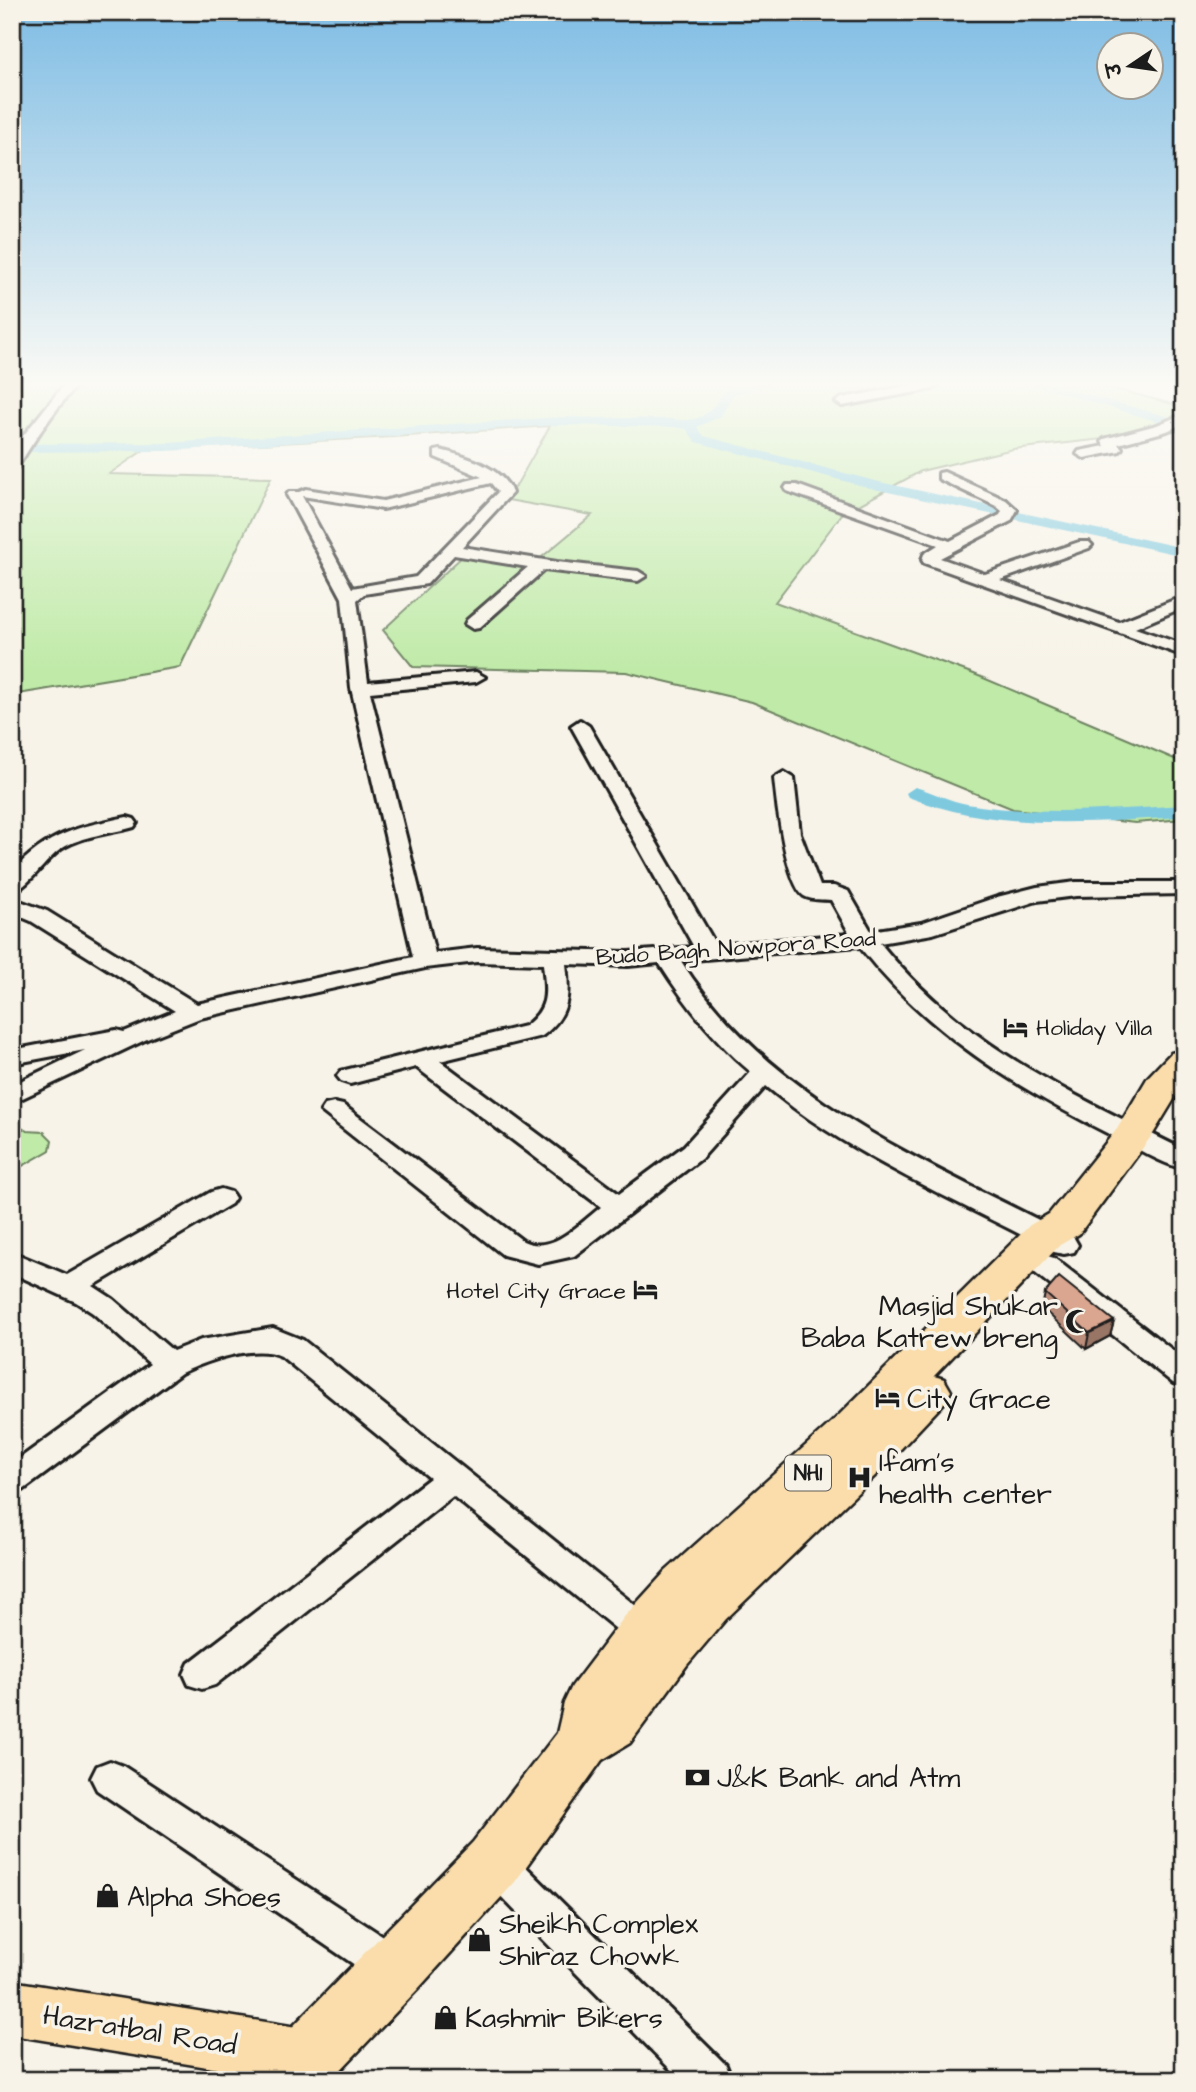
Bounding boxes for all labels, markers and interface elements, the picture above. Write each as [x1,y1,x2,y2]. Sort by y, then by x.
north arrow [1094,32,1164,102]
text: उ [1100,58,1130,81]
street label: Budo Bagh Nowpora Road [595,922,877,975]
place label: Holiday Villa [1036,1012,1152,1045]
hotel icon: Holiday Villa [1002,1013,1030,1041]
place label: Hotel City Grace [446,1275,626,1308]
hotel icon: Hotel City Grace [632,1276,660,1304]
place label: Masjid Shukar Baba Katrew breng [801,1287,1058,1359]
mosque icon: Masjid Shukar Baba Katrew breng [1064,1307,1092,1335]
place label: City Grace [907,1380,1051,1421]
hotel icon: City Grace [873,1384,901,1412]
place label: Ifam's health center [879,1443,1052,1514]
road number: NH1 [785,1456,831,1490]
hospital icon: Ifam's health center [845,1463,873,1491]
place label: J&K Bank and Atm [717,1759,960,1798]
bank icon: J&K Bank and Atm [683,1763,711,1791]
place label: Alpha Shoes [127,1878,281,1917]
shop icon: Alpha Shoes [93,1882,121,1910]
place label: Sheikh Complex Shiraz Chowk [499,1905,699,1976]
shop icon: Sheikh Complex Shiraz Chowk [465,1925,493,1953]
street label: Hazratbal Road [40,1996,240,2065]
place label: Kashmir Bikers [465,1999,663,2038]
shop icon: Kashmir Bikers [431,2003,459,2031]

